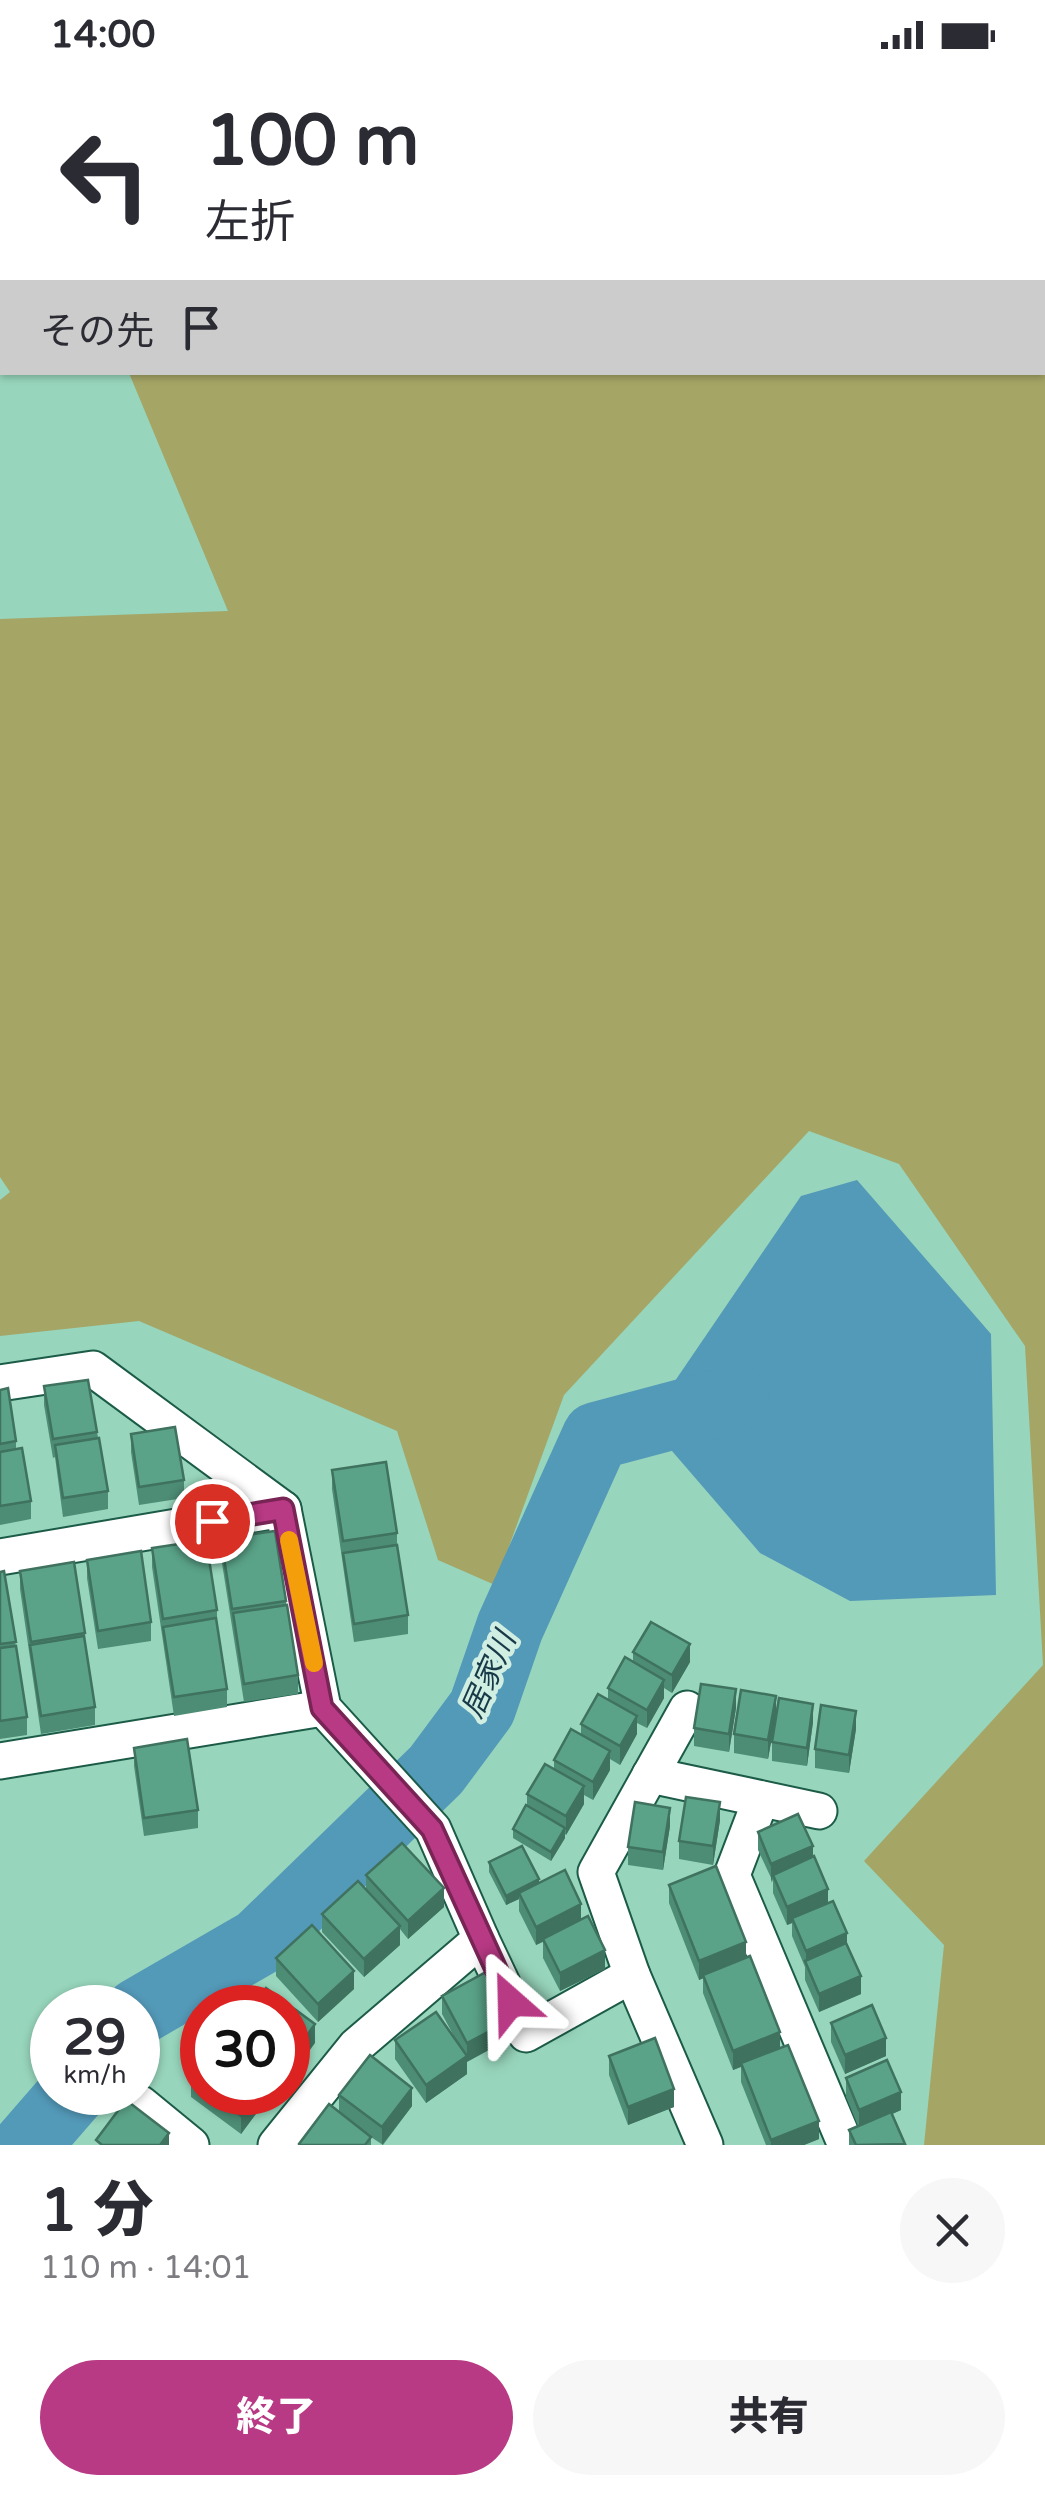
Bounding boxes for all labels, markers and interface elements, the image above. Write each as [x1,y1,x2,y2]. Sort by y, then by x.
text: 14:00 [50,12,155,58]
text: 100 m [205,100,419,184]
icon: left [40,110,170,240]
text: 左折 [205,196,295,250]
icon: arrive [174,300,229,355]
text: その先 [40,309,154,355]
pin [170,1479,255,1564]
icon: arrive [185,1494,240,1549]
water label: 居家川 [454,1624,525,1724]
position arrow [459,1950,563,2054]
speed limit sign: 30 [180,1985,310,2115]
text: 29 [64,2008,126,2068]
text: km/h [64,2060,126,2090]
text: 1 分 [40,2175,153,2247]
button: close [900,2178,1005,2283]
text: 110 m · 14:01 [40,2249,252,2287]
button: 終了 [40,2360,513,2475]
button: 共有 [533,2360,1005,2475]

